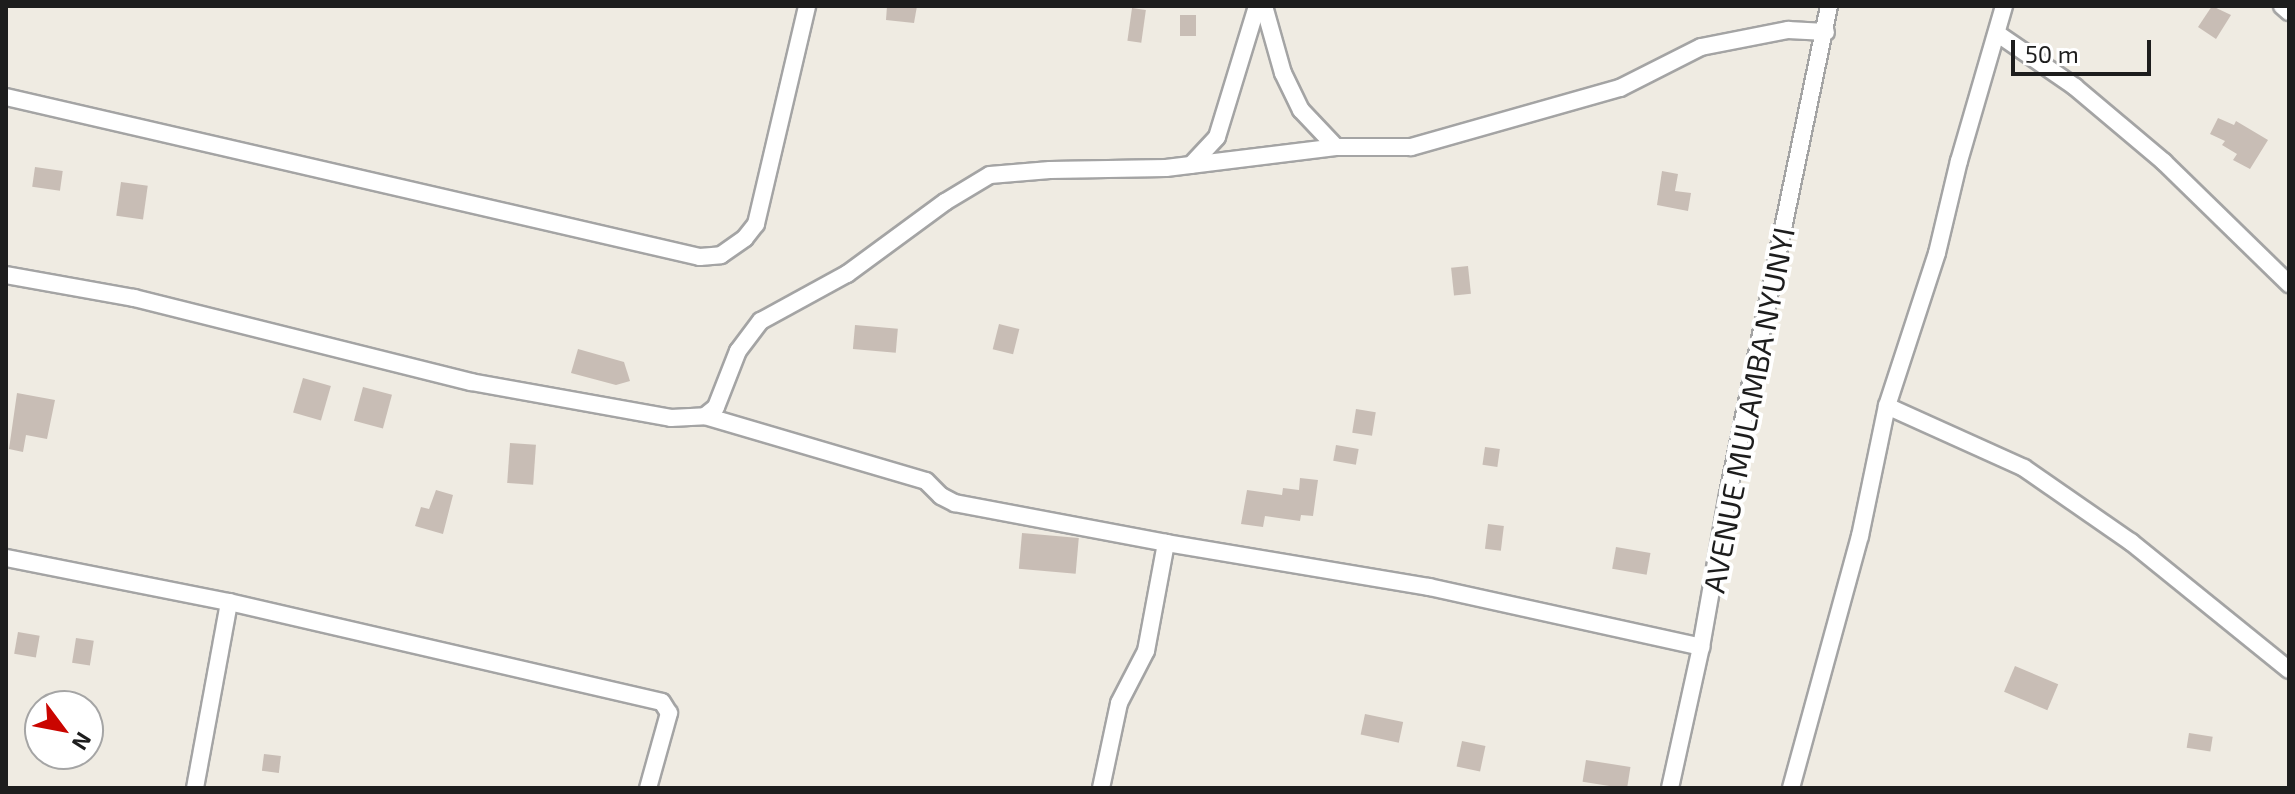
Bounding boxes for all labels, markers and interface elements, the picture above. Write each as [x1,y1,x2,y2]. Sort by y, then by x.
scale bar [2015,24,2155,74]
text: 50 m [2025,39,2079,68]
street label: AVENUE MULAMBA NYUNYI [1695,224,1801,596]
north arrow [24,690,104,770]
text: N [67,728,98,755]

